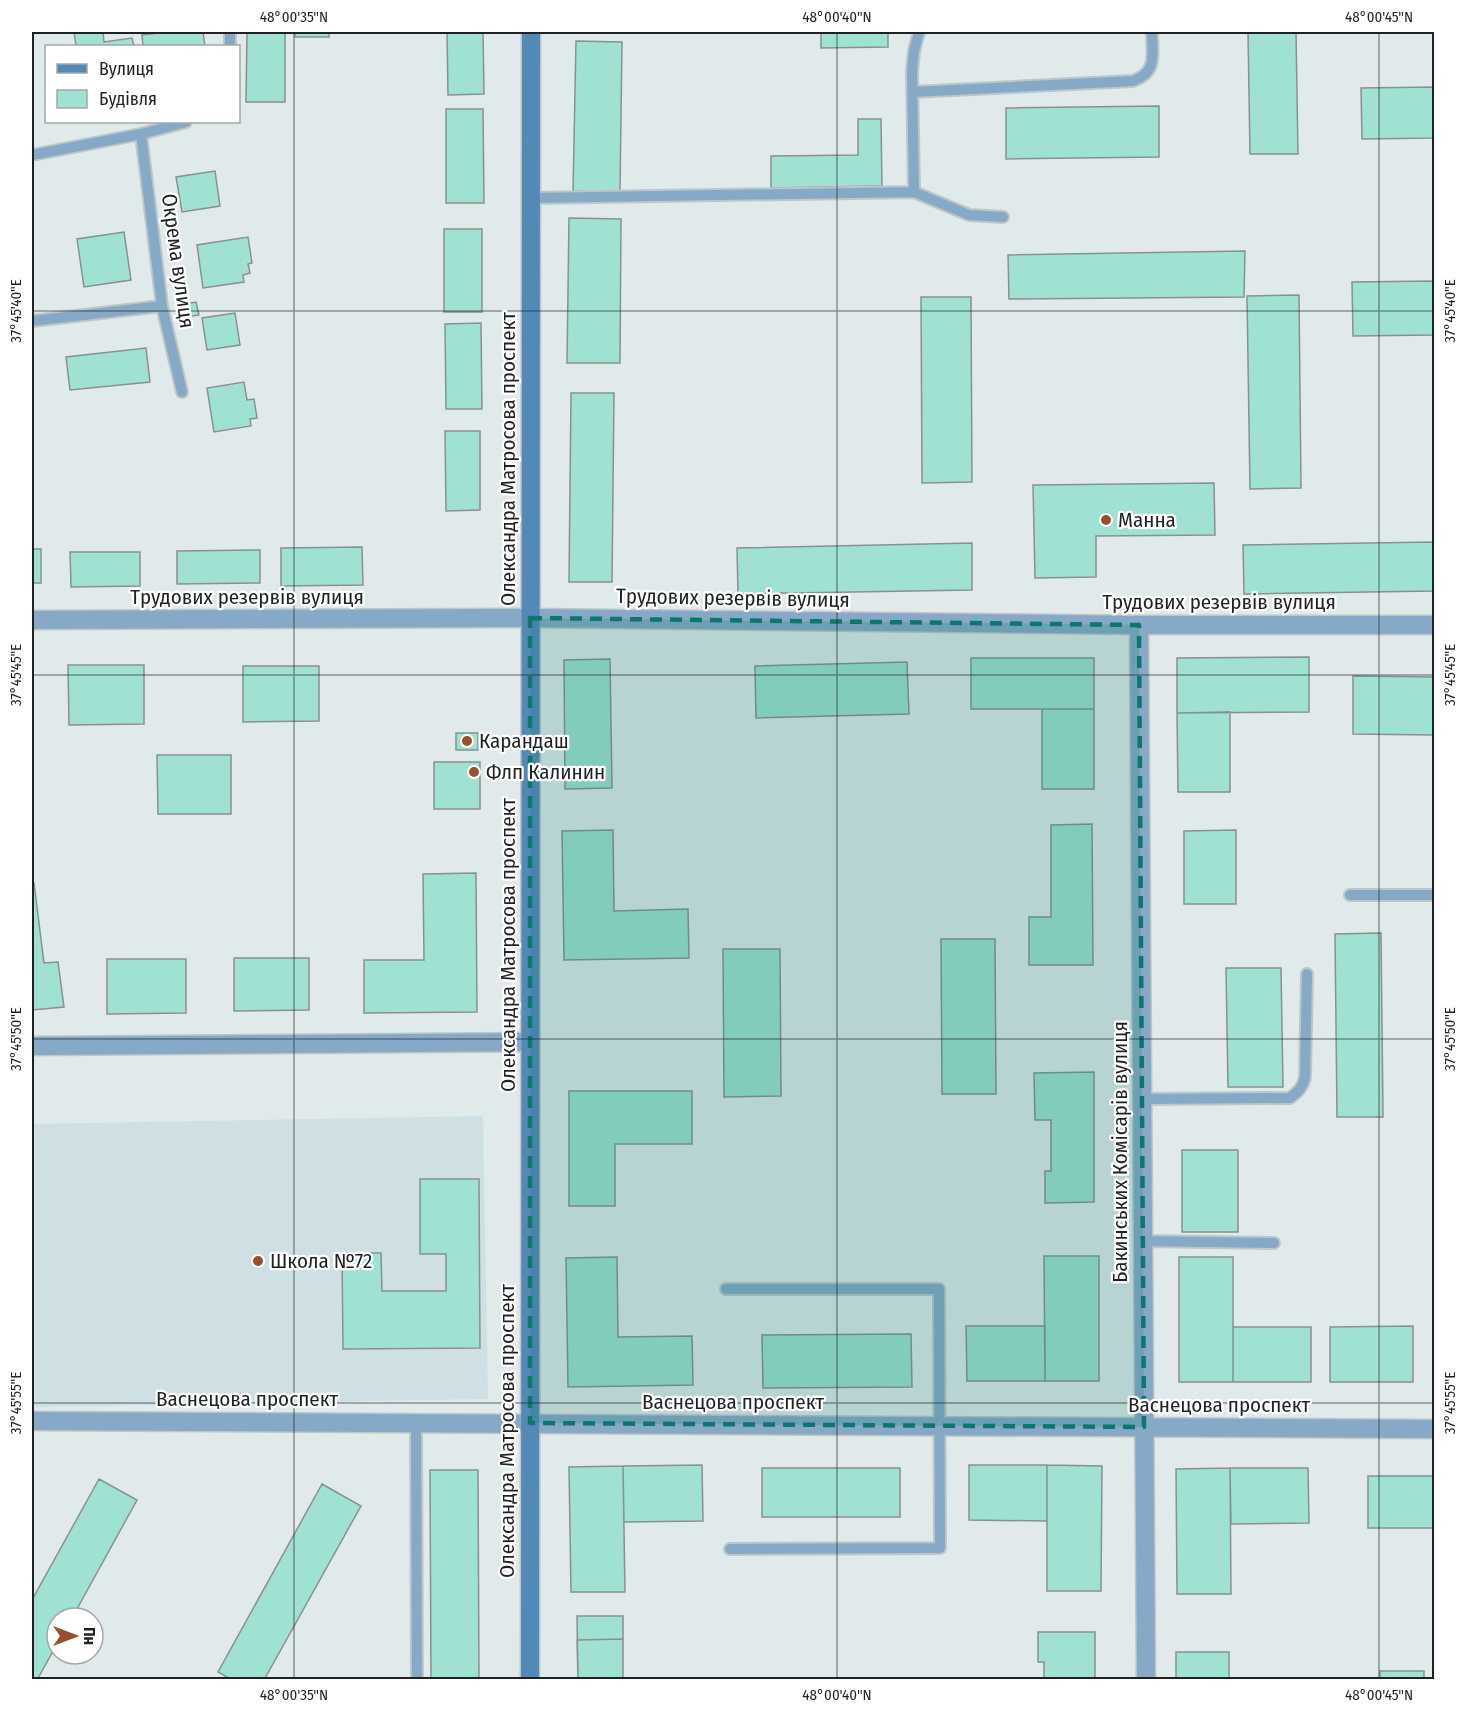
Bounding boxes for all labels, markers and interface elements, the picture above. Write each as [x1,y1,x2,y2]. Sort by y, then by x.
text: 48°00'35"N [260,8,328,26]
text: 48°00'40"N [802,8,872,26]
text: 48°00'45"N [1345,8,1413,26]
legend [45,45,240,123]
text: Вулиця [99,58,154,80]
text: Будівля [99,88,157,110]
street label: Окрема вулиця [156,192,200,330]
text: 37°45'40"E [7,279,25,343]
text: 37°45'40"E [1441,279,1459,343]
street label: Олександра Матросова проспект [495,312,521,606]
place label: Манна [1118,507,1176,533]
marker: Манна [1099,513,1113,527]
street label: Трудових резервів вулиця [616,583,850,613]
street label: Трудових резервів вулиця [130,584,364,610]
street label: Трудових резервів вулиця [1102,589,1336,615]
text: 37°45'45"E [7,644,25,706]
text: 37°45'45"E [1441,644,1459,706]
place label: Карандаш [479,728,569,754]
marker: Карандаш [460,734,474,748]
place label: Флп Калинин [486,759,605,785]
marker: Флп Калинин [467,765,481,779]
street label: Олександра Матросова проспект [495,798,521,1092]
text: 37°45'50"E [7,1007,25,1071]
text: 37°45'50"E [1441,1007,1459,1071]
street label: Бакинських Комісарів вулиця [1107,1021,1133,1283]
place label: Школа №72 [270,1248,372,1274]
marker: Школа №72 [251,1254,265,1268]
street label: Олександра Матросова проспект [494,1284,520,1578]
text: 37°45'55"E [7,1372,25,1434]
text: 37°45'55"E [1441,1372,1459,1434]
street label: Васнецова проспект [156,1386,339,1412]
street label: Васнецова проспект [642,1389,825,1415]
street label: Васнецова проспект [1128,1392,1311,1418]
north arrow [45,1606,105,1666]
text: Пн [80,1627,99,1645]
text: 48°00'35"N [260,1686,328,1704]
text: 48°00'40"N [802,1686,872,1704]
text: 48°00'45"N [1345,1686,1413,1704]

